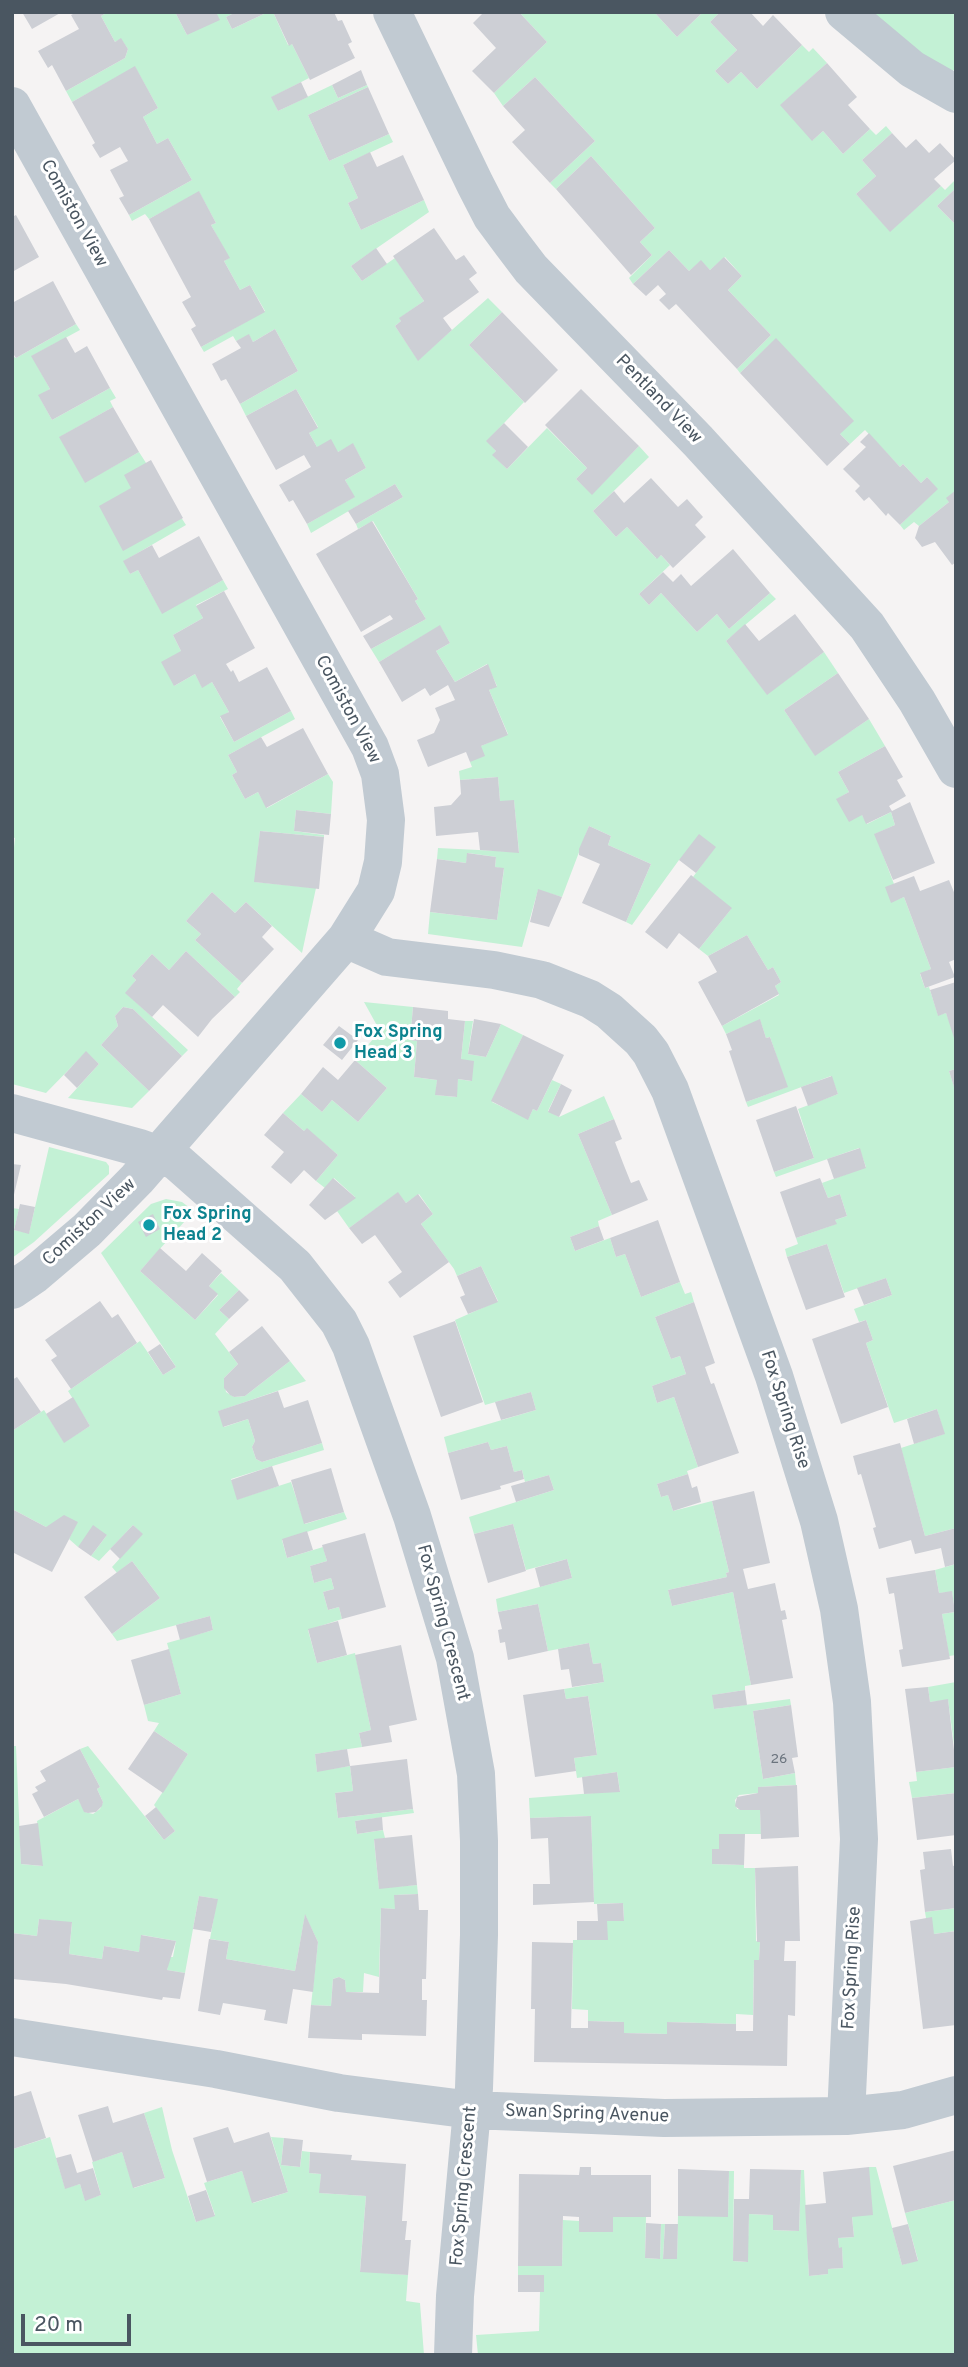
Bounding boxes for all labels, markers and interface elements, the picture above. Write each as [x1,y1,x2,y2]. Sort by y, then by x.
street label: Comiston View [35,157,111,271]
street label: Pentland View [610,351,706,449]
street label: Comiston View [309,652,385,768]
place label: Fox Spring Head 3 [354,1022,443,1064]
marker: Fox Spring Head 3 [332,1035,348,1051]
street label: Comiston View [39,1174,141,1272]
place label: Fox Spring Head 2 [163,1204,252,1246]
marker: Fox Spring Head 2 [141,1217,157,1233]
street label: Fox Spring Rise [755,1348,813,1472]
street label: Fox Spring Crescent [411,1543,473,1703]
house number: 26 [771,1752,787,1768]
street label: Fox Spring Rise [839,1906,867,2030]
street label: Swan Spring Avenue [505,2101,669,2129]
street label: Fox Spring Crescent [447,2105,483,2267]
scale bar [24,2300,135,2344]
text: 20 m [34,2312,83,2339]

